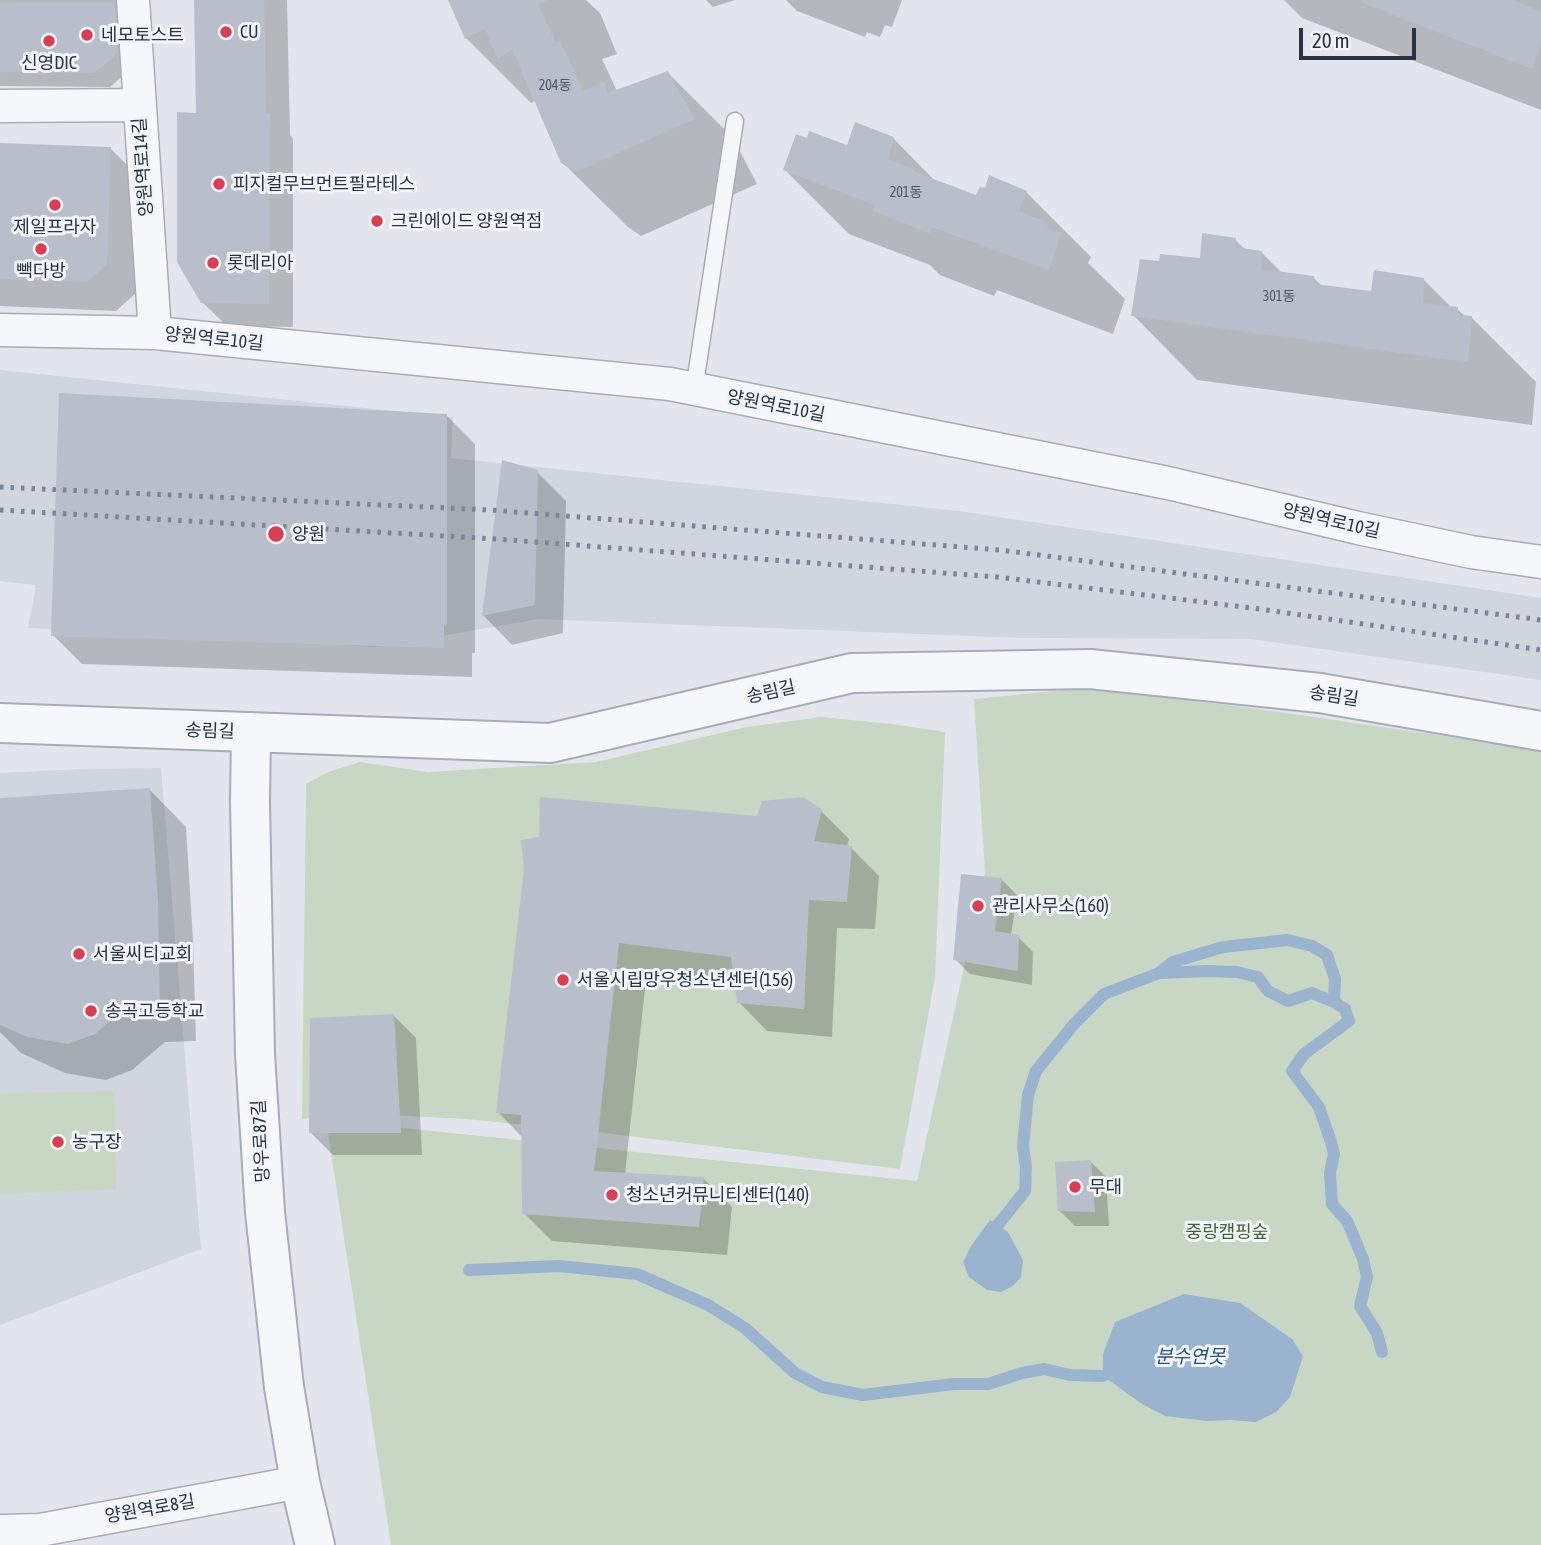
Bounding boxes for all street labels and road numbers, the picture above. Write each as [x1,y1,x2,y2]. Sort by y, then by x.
street label: 양원역로14길 [129,117,157,217]
street label: 양원역로10길 [163,323,265,355]
street label: 양원역로10길 [725,386,827,426]
street label: 양원역로10길 [1280,499,1382,543]
street label: 송림길 [744,676,798,708]
street label: 송림길 [1308,681,1360,711]
street label: 송림길 [185,719,235,743]
street label: 망우로87길 [248,1099,274,1183]
street label: 양원역로8길 [103,1490,197,1528]

